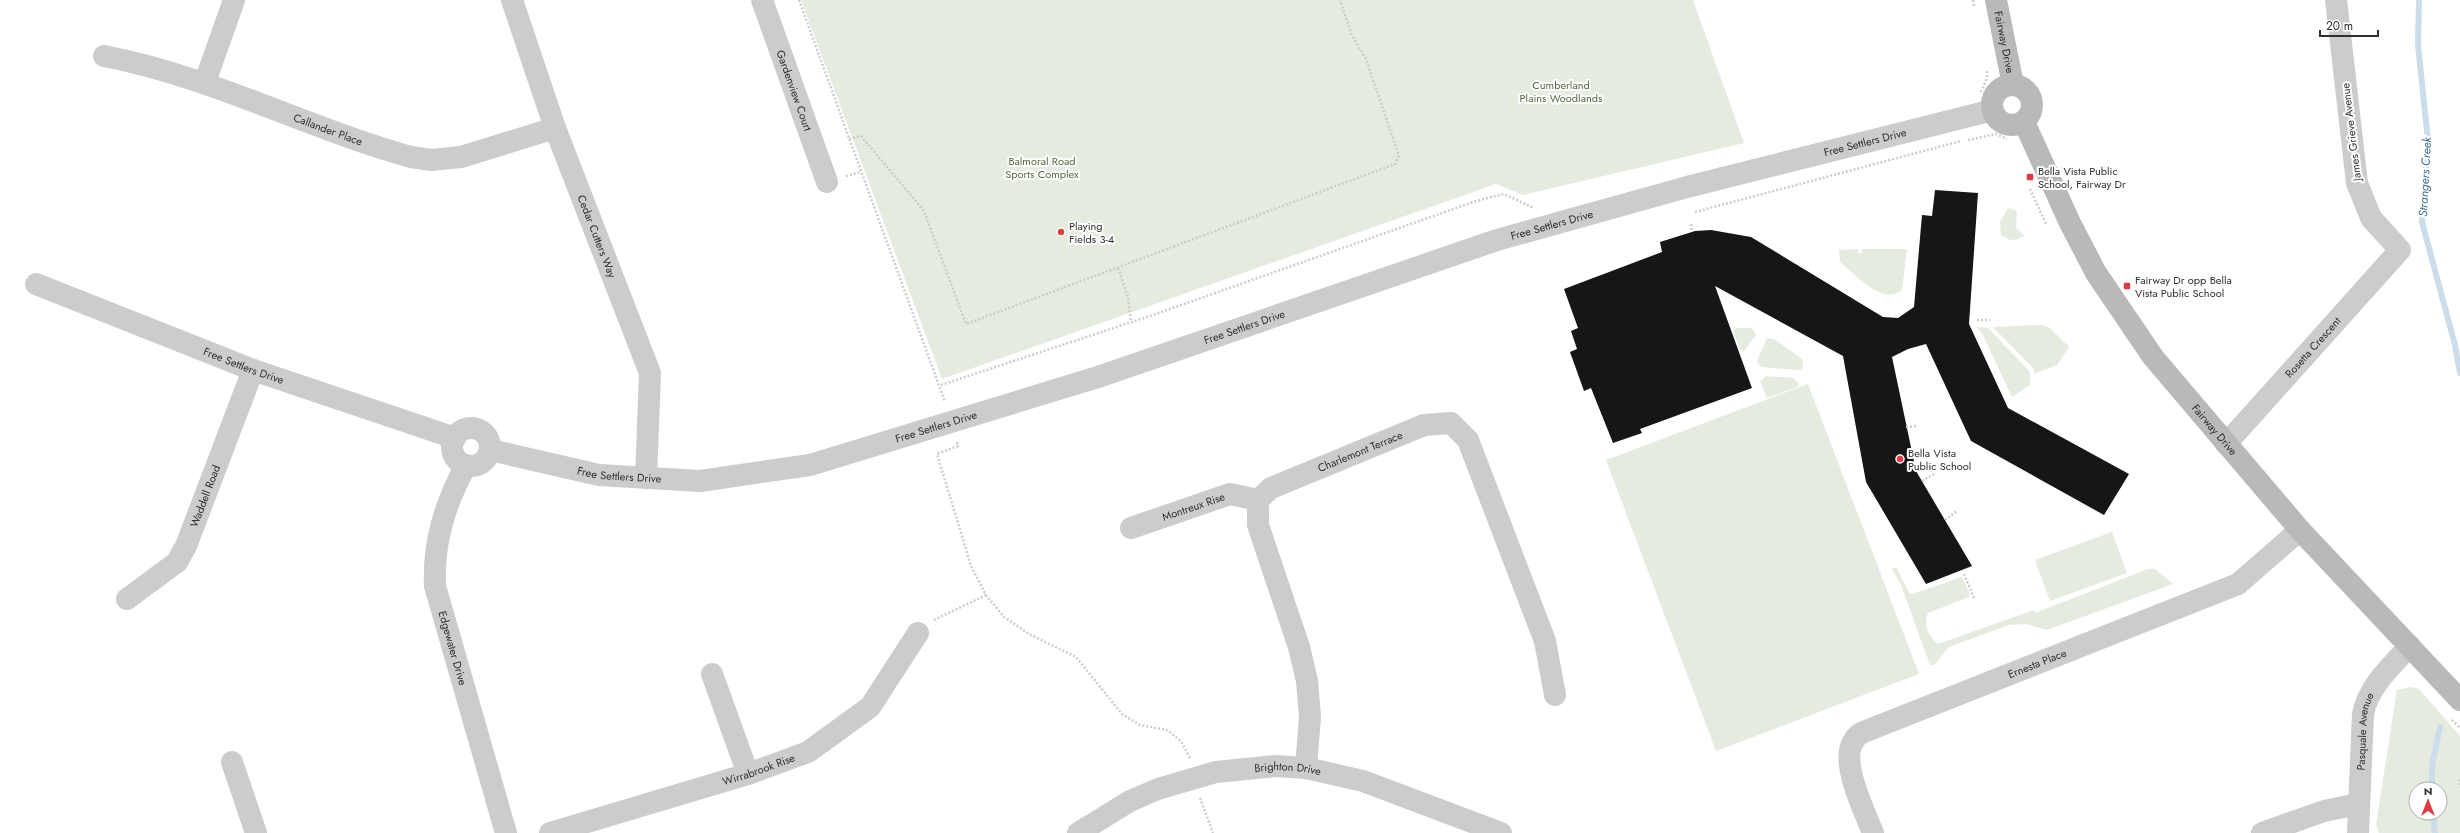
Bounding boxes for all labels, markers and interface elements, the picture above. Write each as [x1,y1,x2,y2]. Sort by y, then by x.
street label: Fairway Drive [1990,10,2019,75]
scale bar [2320,12,2378,38]
text: 20 m [2326,17,2353,35]
street label: Gardenview Court [772,48,816,133]
park label: Cumberland Plains Woodlands [1520,77,1603,106]
street label: James Grieve Avenue [2337,82,2365,184]
street label: Callander Place [291,109,365,149]
street label: Free Settlers Drive [1822,124,1908,160]
water label: Strangers Creek [2414,136,2436,217]
park label: Balmoral Road Sports Complex [1005,153,1079,182]
place label: Bella Vista Public School, Fairway Dr [2038,163,2126,192]
marker: Bella Vista Public School, Fairway Dr [2025,172,2035,182]
street label: Cedar Cutters Way [574,192,620,280]
street label: Free Settlers Drive [1509,206,1595,244]
place label: Playing Fields 3-4 [1069,218,1115,247]
marker: Playing Fields 3-4 [1056,227,1066,237]
place label: Fairway Dr opp Bella Vista Public School [2135,272,2232,301]
marker: Fairway Dr opp Bella Vista Public School [2122,281,2132,291]
street label: Free Settlers Drive [1202,305,1287,348]
street label: Rosetta Crescent [2281,313,2345,381]
street label: Free Settlers Drive [201,343,286,388]
street label: Fairway Drive [2188,400,2241,459]
street label: Free Settlers Drive [893,406,979,447]
street label: Charlemont Terrace [1315,427,1405,476]
place label: Bella Vista Public School [1908,445,1971,474]
marker: Bella Vista Public School [1895,454,1905,464]
street label: Free Settlers Drive [576,462,662,487]
street label: Waddell Road [186,463,224,529]
street label: Montreux Rise [1160,488,1227,525]
street label: Edgewater Drive [435,609,471,687]
street label: Ernesta Place [2005,645,2069,682]
street label: Pasquale Avenue [2353,689,2378,771]
street label: Wirrabrook Rise [720,749,797,789]
street label: Brighton Drive [1253,758,1323,779]
north arrow [2408,781,2448,821]
text: N [2424,783,2432,799]

